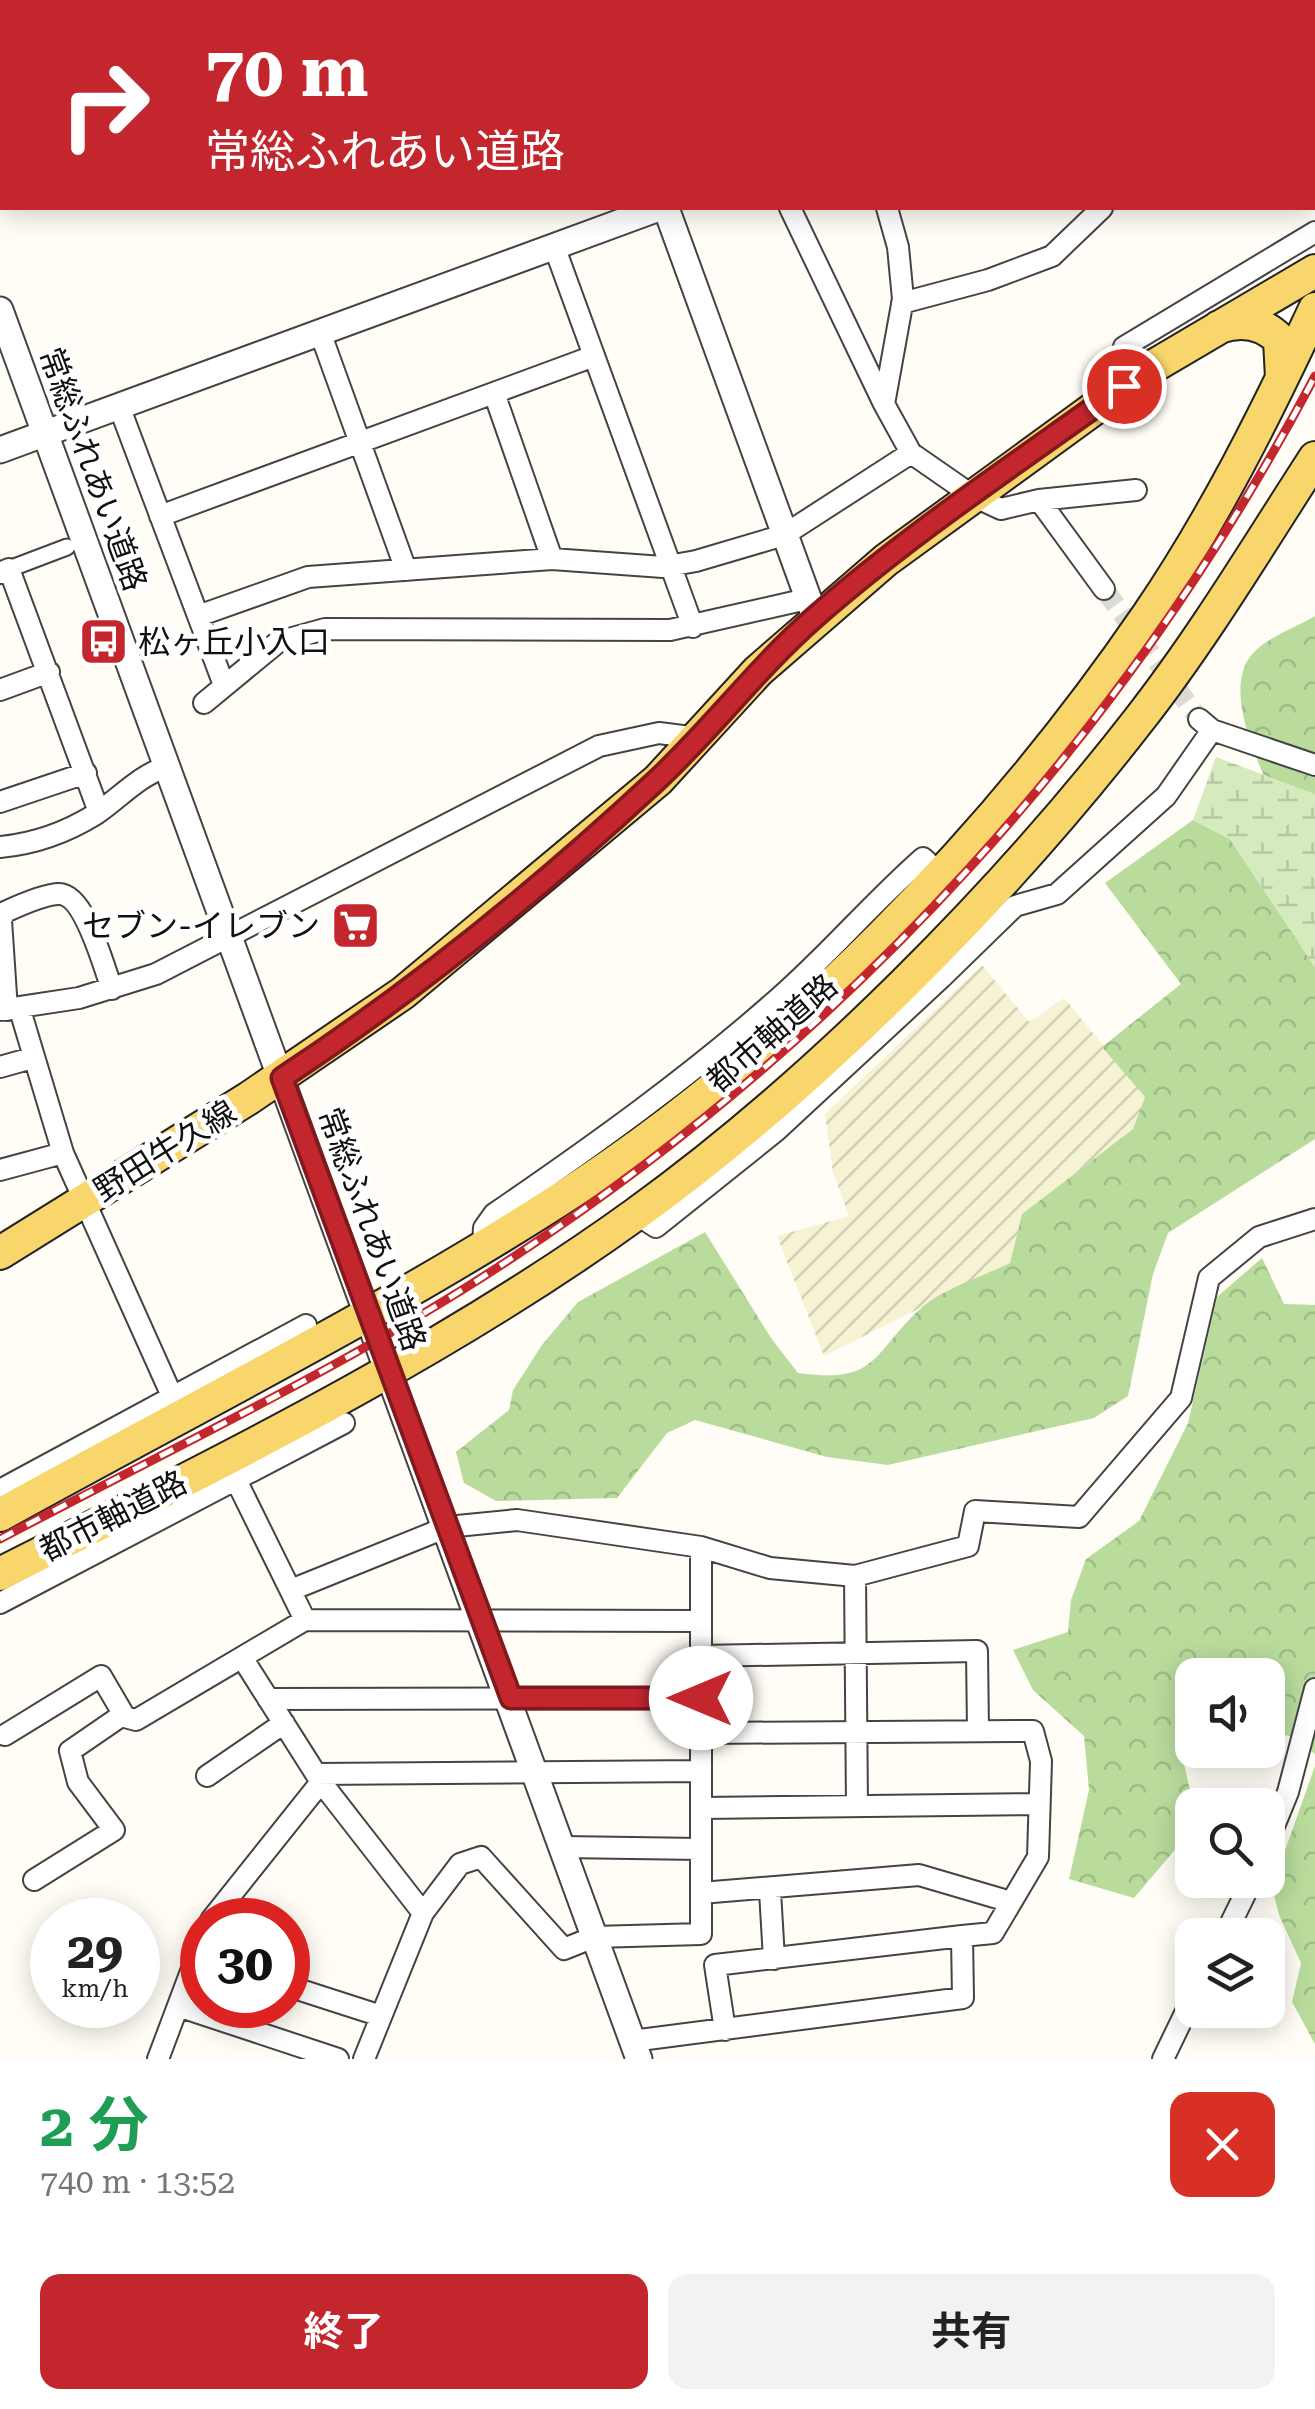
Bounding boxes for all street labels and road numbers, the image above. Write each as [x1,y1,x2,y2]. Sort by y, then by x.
street label: 常総ふれあい道路 [31,342,155,596]
street label: 都市軸道路 [699,966,845,1100]
street label: 野田牛久線 [87,1092,243,1210]
street label: 常総ふれあい道路 [310,1102,434,1356]
street label: 都市軸道路 [33,1463,193,1569]

